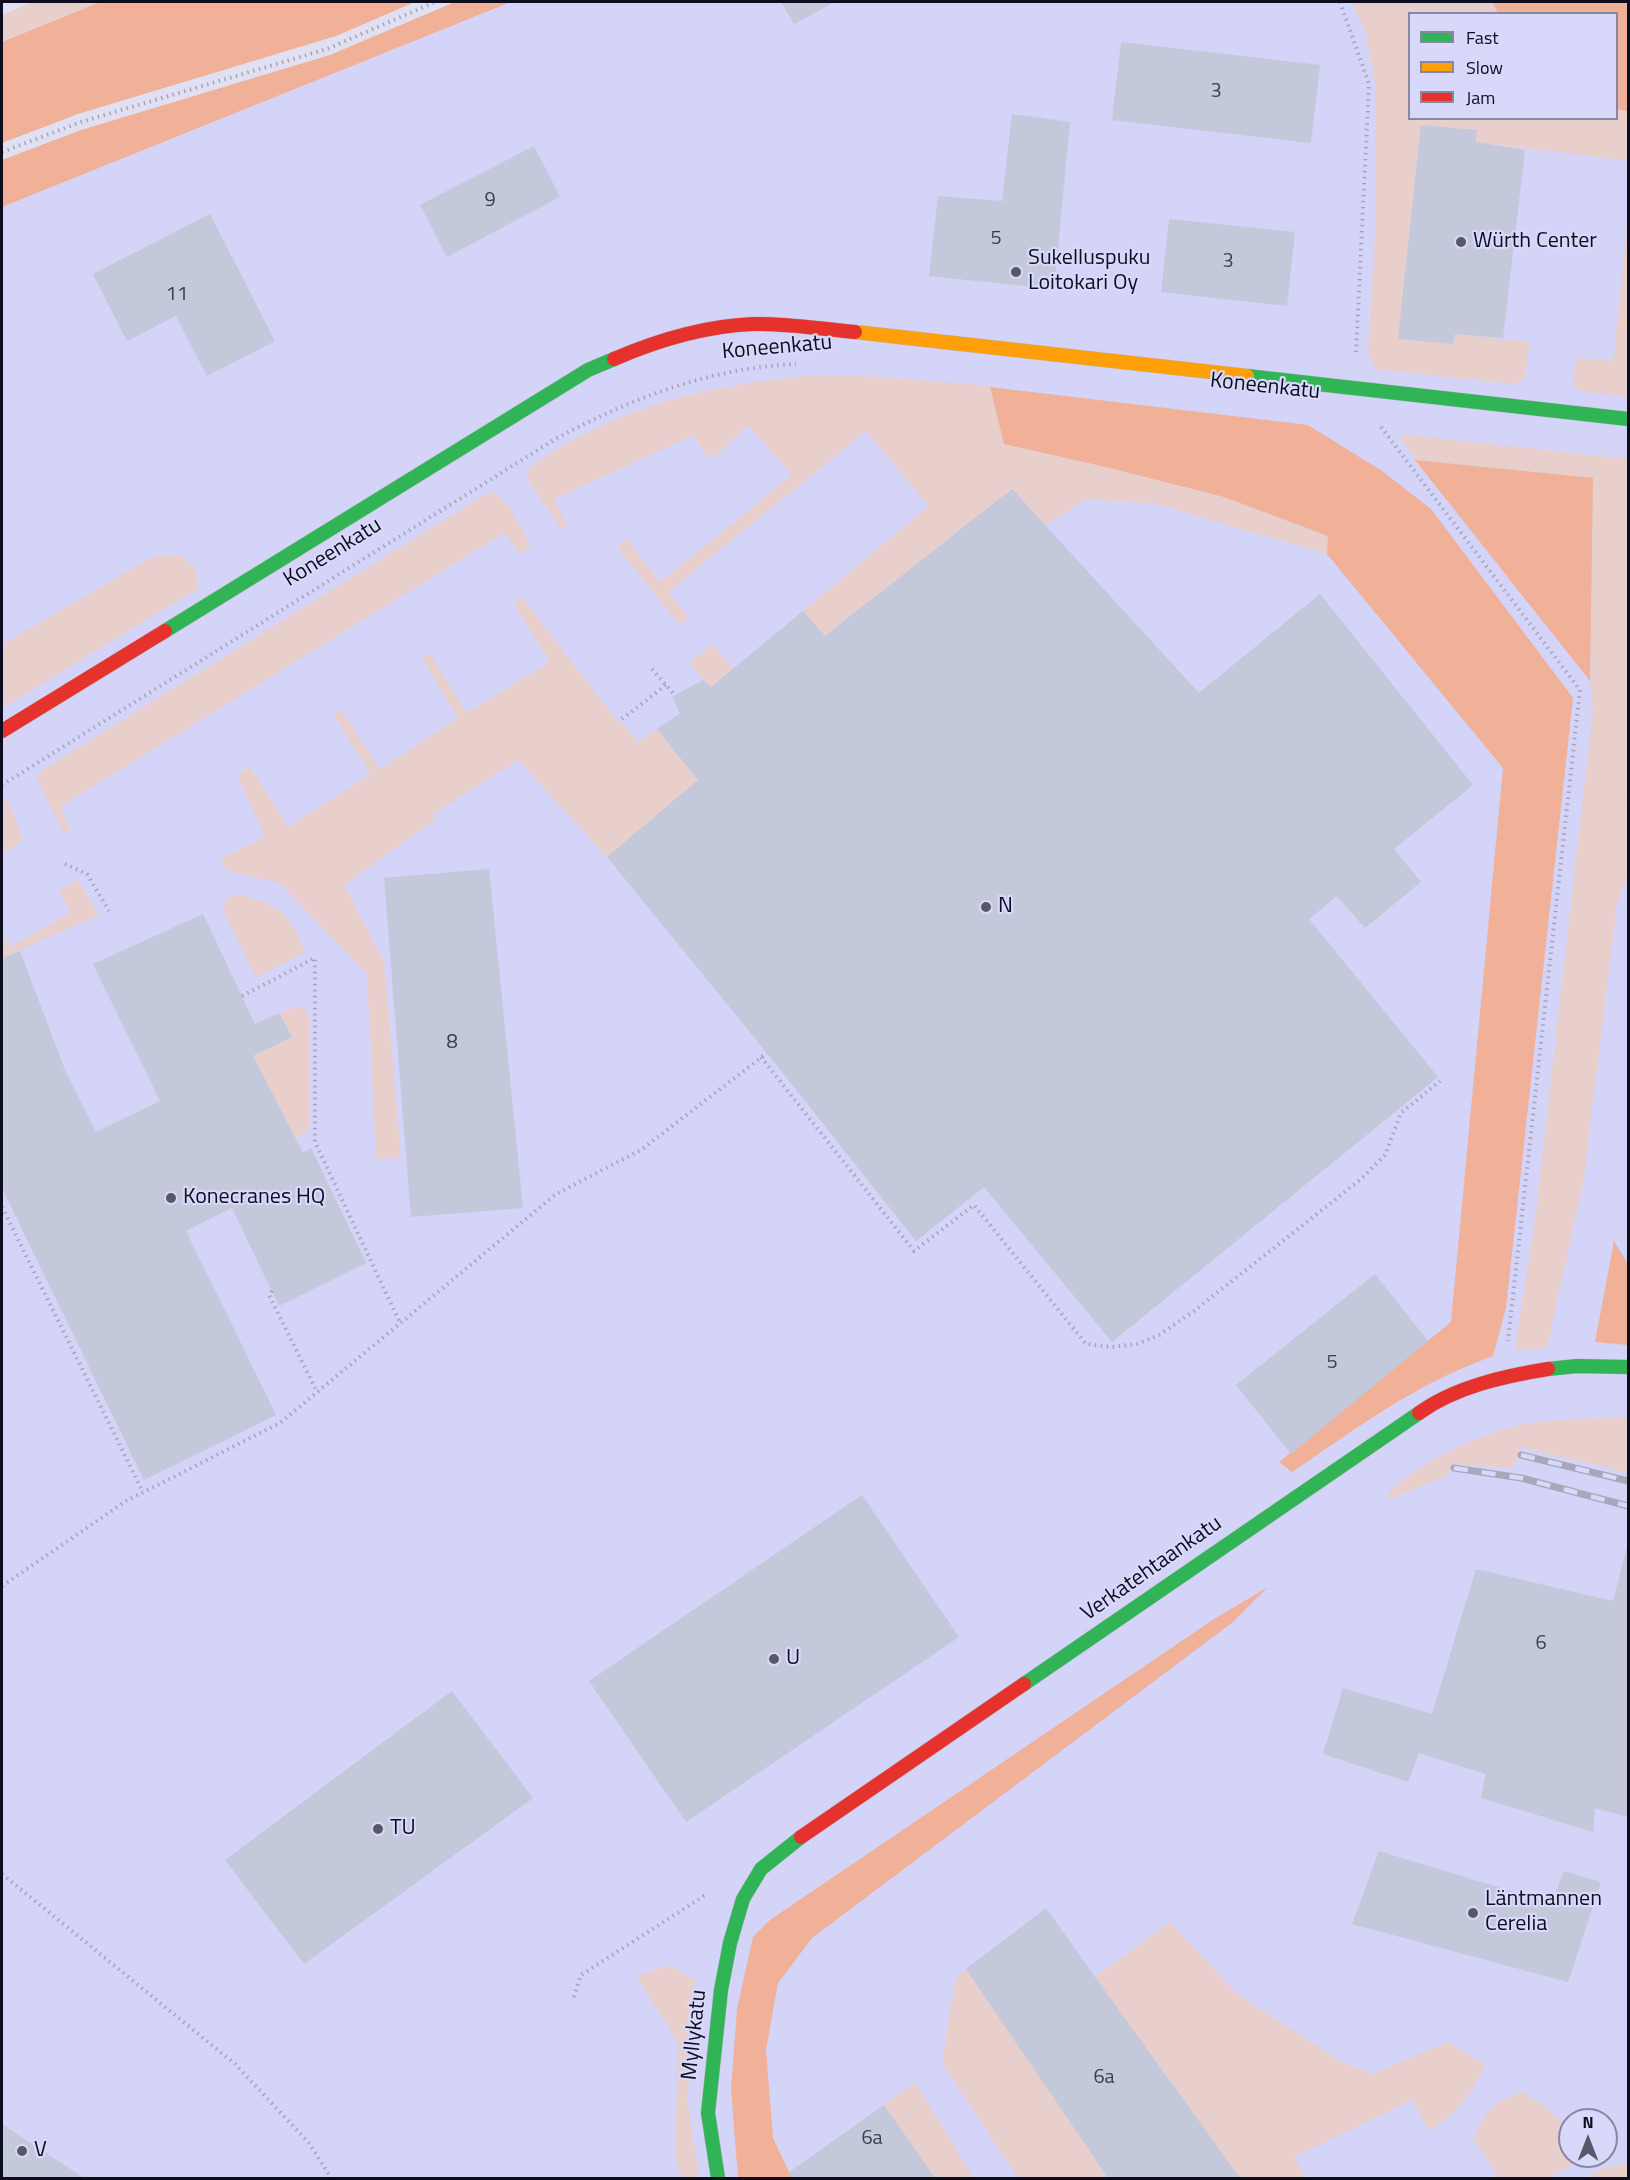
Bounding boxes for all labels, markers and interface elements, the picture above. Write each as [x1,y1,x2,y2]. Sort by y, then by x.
legend [1408,12,1618,120]
text: Fast [1466,24,1499,51]
text: Slow [1466,54,1503,81]
house number: 3 [1210,80,1222,104]
text: Jam [1466,84,1495,111]
house number: 9 [484,189,496,213]
house number: 5 [990,227,1002,251]
place label: Würth Center [1473,229,1597,255]
marker: Würth Center [1454,235,1468,249]
place label: Sukelluspuku Loitokari Oy [1028,246,1151,298]
house number: 3 [1222,250,1234,274]
marker: Sukelluspuku Loitokari Oy [1009,265,1023,279]
house number: 11 [166,283,188,307]
street label: Koneenkatu [721,330,833,366]
street label: Koneenkatu [1209,368,1321,406]
street label: Koneenkatu [279,513,387,593]
place label: N [998,894,1013,920]
marker: N [979,900,993,914]
house number: 8 [446,1031,458,1055]
place label: Konecranes HQ [183,1185,325,1211]
marker: Konecranes HQ [164,1191,178,1205]
house number: 5 [1326,1351,1338,1375]
street label: Verkatehtaankatu [1077,1511,1227,1627]
house number: 6 [1535,1632,1547,1656]
place label: U [786,1646,800,1672]
marker: U [767,1652,781,1666]
place label: TU [390,1816,416,1842]
marker: TU [371,1822,385,1836]
place label: Läntmannen Cerelia [1485,1887,1602,1939]
marker: Läntmannen Cerelia [1466,1906,1480,1920]
street label: Myllykatu [677,1988,713,2082]
house number: 6a [1093,2066,1115,2090]
north arrow [1558,2108,1618,2168]
text: N [1582,2110,1594,2134]
house number: 6a [861,2127,883,2151]
place label: V [34,2138,47,2164]
marker: V [15,2144,29,2158]

